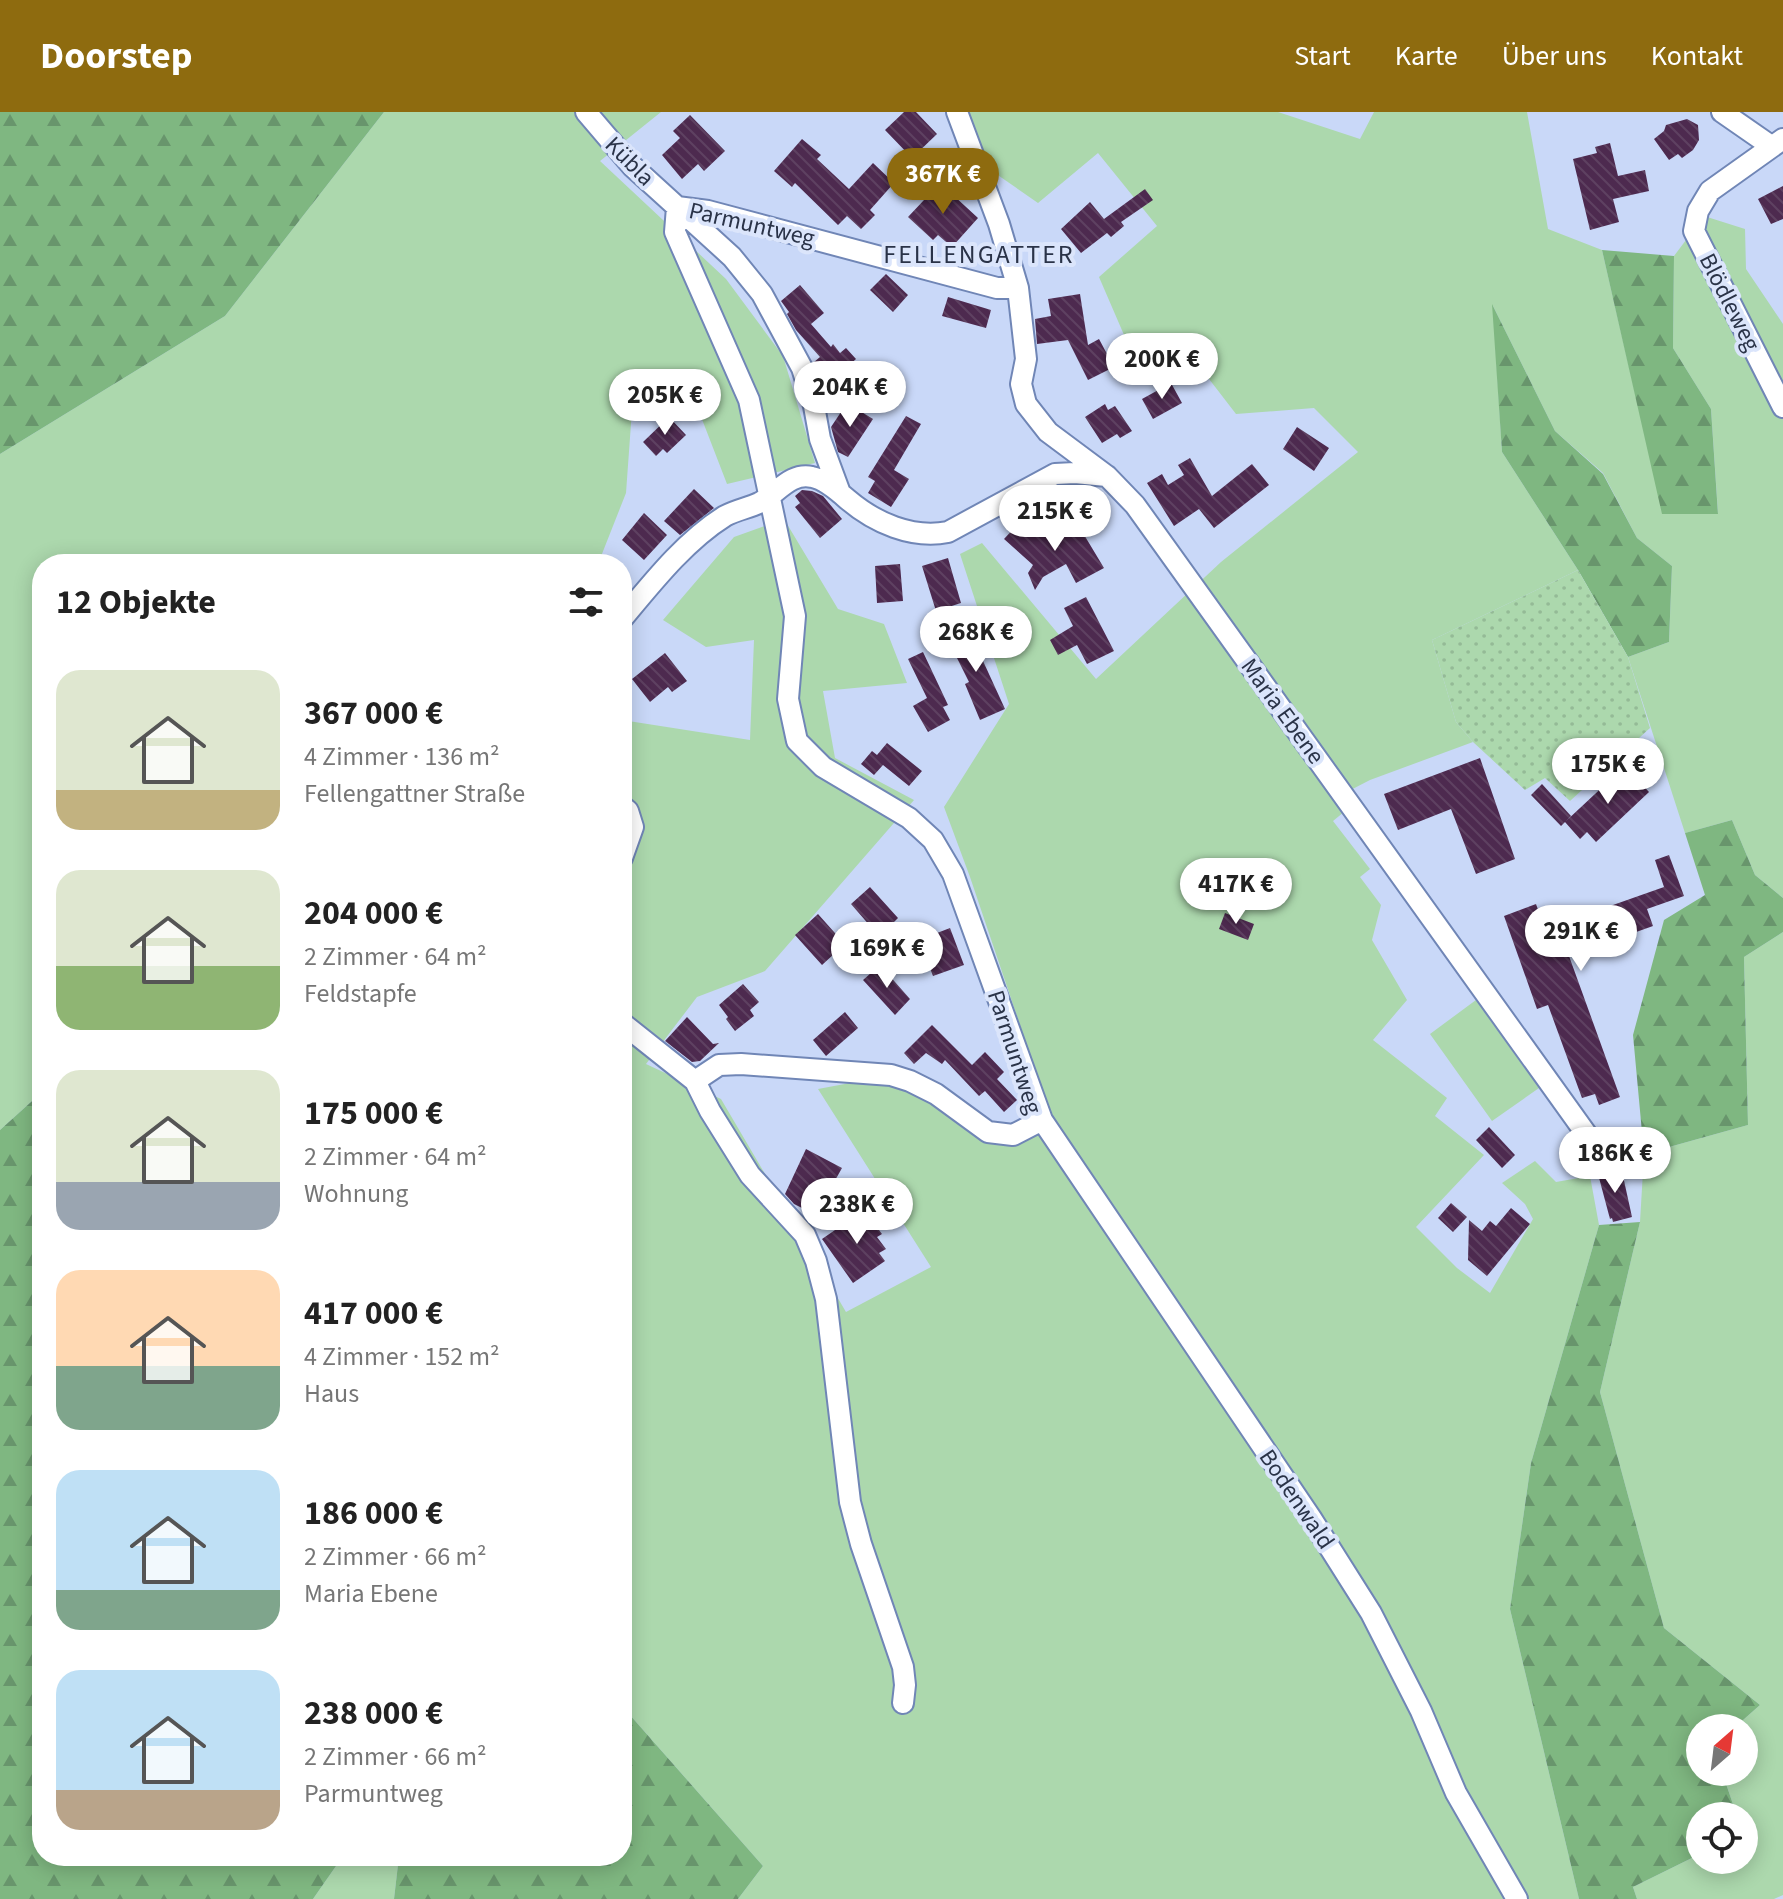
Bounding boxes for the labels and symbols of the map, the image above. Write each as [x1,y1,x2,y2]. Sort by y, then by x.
street label: Kübla [597,128,663,194]
pin: 367K € [878,148,1008,216]
street label: Parmuntweg [686,193,818,256]
district label: FELLENGATTER [883,236,1075,273]
street label: Blödleweg [1690,247,1769,357]
pin: 200K € [1097,333,1227,401]
pin: 204K € [785,361,915,429]
pin: 205K € [600,369,730,437]
pin: 215K € [990,485,1120,553]
pin: 268K € [911,606,1041,674]
street label: Maria Ebene [1232,651,1333,772]
pin: 175K € [1543,738,1673,806]
pin: 417K € [1171,858,1301,926]
pin: 291K € [1516,905,1646,973]
pin: 169K € [822,922,952,990]
street label: Parmuntweg [978,986,1051,1118]
pin: 186K € [1550,1127,1680,1195]
pin: 238K € [792,1178,922,1246]
street label: Bodenwald [1250,1442,1343,1556]
north arrow [1686,1714,1758,1786]

